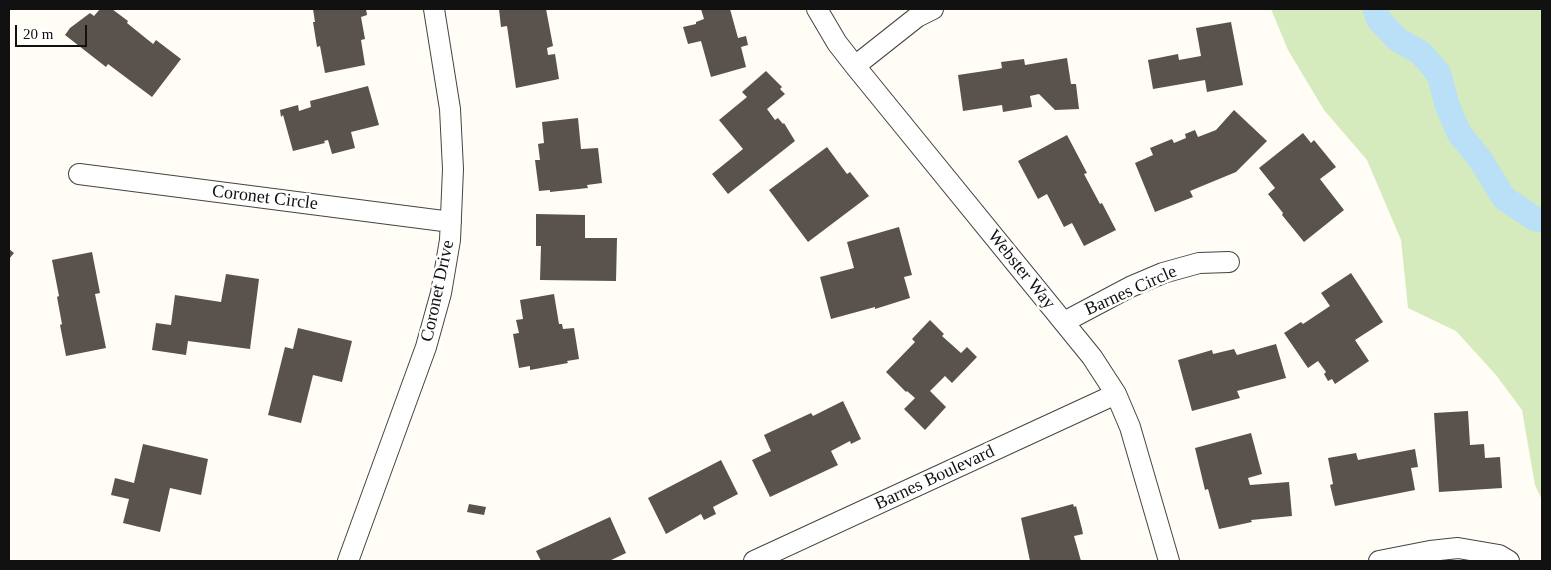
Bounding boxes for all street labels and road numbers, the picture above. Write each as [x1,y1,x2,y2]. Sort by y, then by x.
street label: Coronet Circle [211,181,319,215]
street label: Webster Way [983,226,1059,314]
street label: Coronet Drive [417,238,459,344]
street label: Barnes Circle [1082,261,1180,321]
street label: Barnes Boulevard [872,441,998,515]

